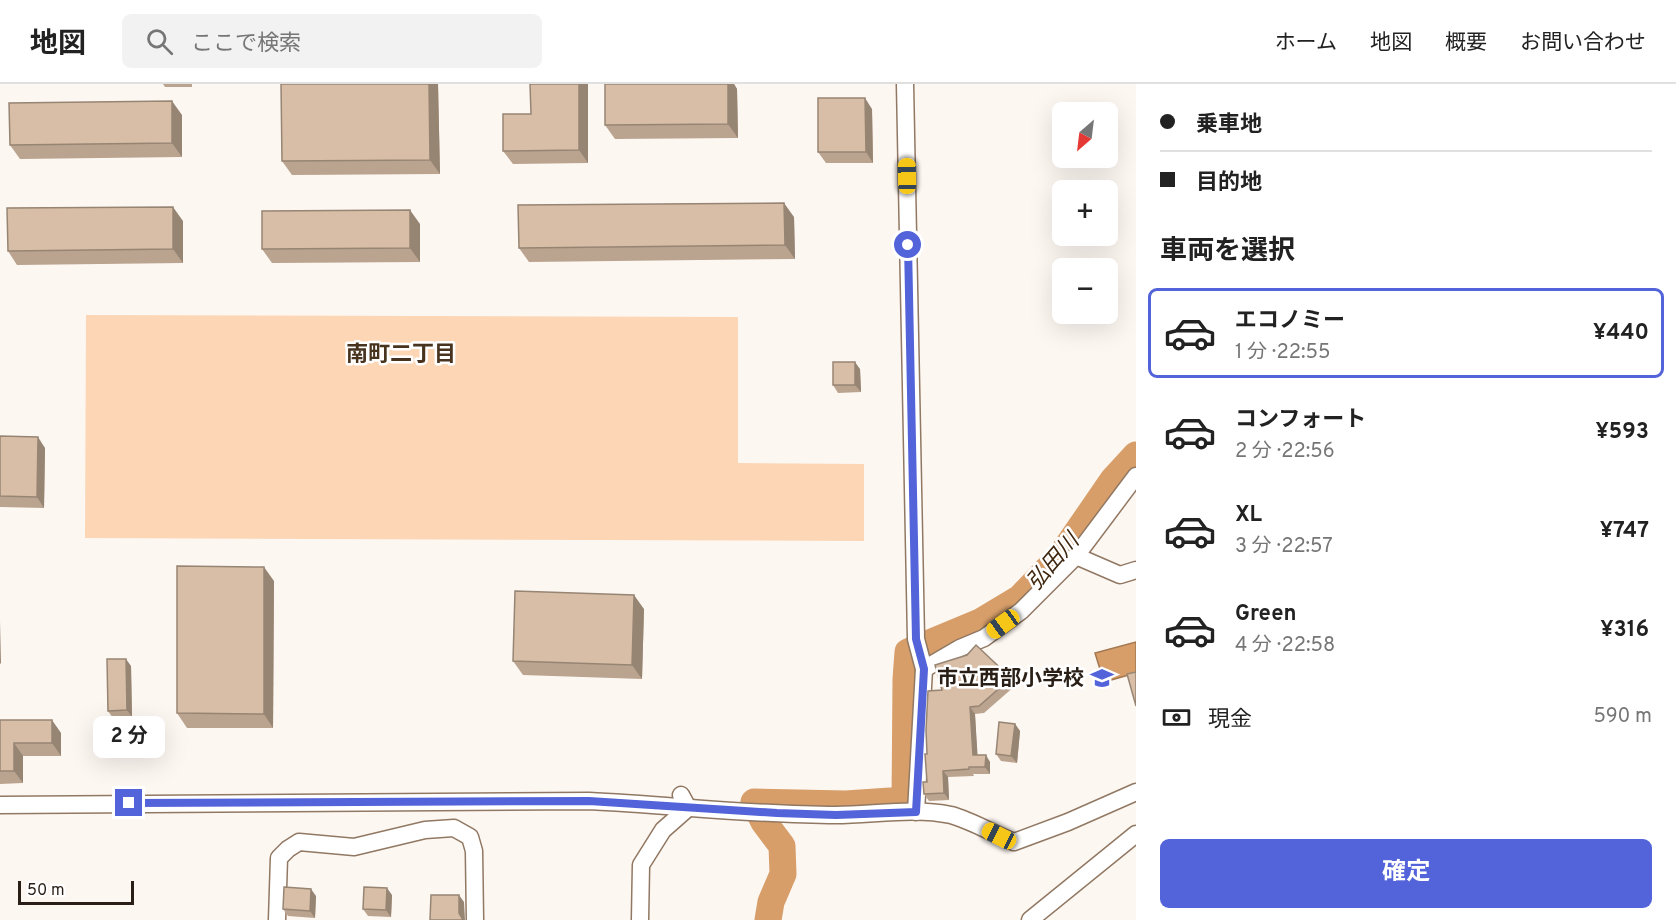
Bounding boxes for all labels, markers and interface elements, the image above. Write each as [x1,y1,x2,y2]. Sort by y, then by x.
search box [122,14,542,68]
icon: search [143,25,176,58]
text: 地図 [30,27,86,63]
text: ホーム [1275,30,1337,57]
text: 地図 [1370,30,1412,57]
text: 概要 [1445,30,1487,57]
text: お問い合わせ [1520,30,1646,57]
text: ここで検索 [191,31,301,58]
north arrow [1052,102,1118,168]
map controls [1052,102,1118,324]
text: 乗車地 [1196,112,1262,139]
car [898,158,916,194]
text: 目的地 [1196,170,1262,197]
button: + [1052,180,1118,246]
route start [894,231,921,258]
text: 車両を選択 [1160,235,1295,269]
button: − [1052,258,1118,324]
icon: car [1163,306,1217,360]
text: エコノミー [1235,308,1345,335]
text: ¥440 [1593,320,1649,347]
text: 1 分 · 22:55 [1235,340,1330,366]
district label: 南町二丁目 [346,342,456,369]
icon: car [1163,405,1217,459]
text: コンフォート [1235,407,1366,434]
text: ¥593 [1595,419,1649,446]
text: 2 分 · 22:56 [1235,439,1335,465]
text: XL [1235,502,1262,529]
icon: car [1163,504,1217,558]
text: ¥747 [1600,518,1649,545]
water label: 弘田川 [1022,527,1087,596]
text: 3 分 · 22:57 [1235,534,1333,560]
text: Green [1235,601,1297,628]
icon: car [1163,603,1217,657]
car [983,606,1023,642]
text: ¥316 [1600,617,1649,644]
text: 4 分 · 22:58 [1235,633,1335,659]
school or university icon: 市立西部小学校 [1089,665,1115,691]
place label: 市立西部小学校 [937,666,1084,693]
icon: cash [1160,701,1193,734]
text: 590 m [1594,704,1652,730]
text: 現金 [1208,707,1252,734]
callout: 2 分 [93,716,165,758]
text: 2 分 [110,724,148,750]
route end [115,789,142,816]
car [979,820,1019,852]
button: 確定 [1160,839,1652,908]
scale bar [18,878,134,906]
text: 50 m [27,881,65,901]

